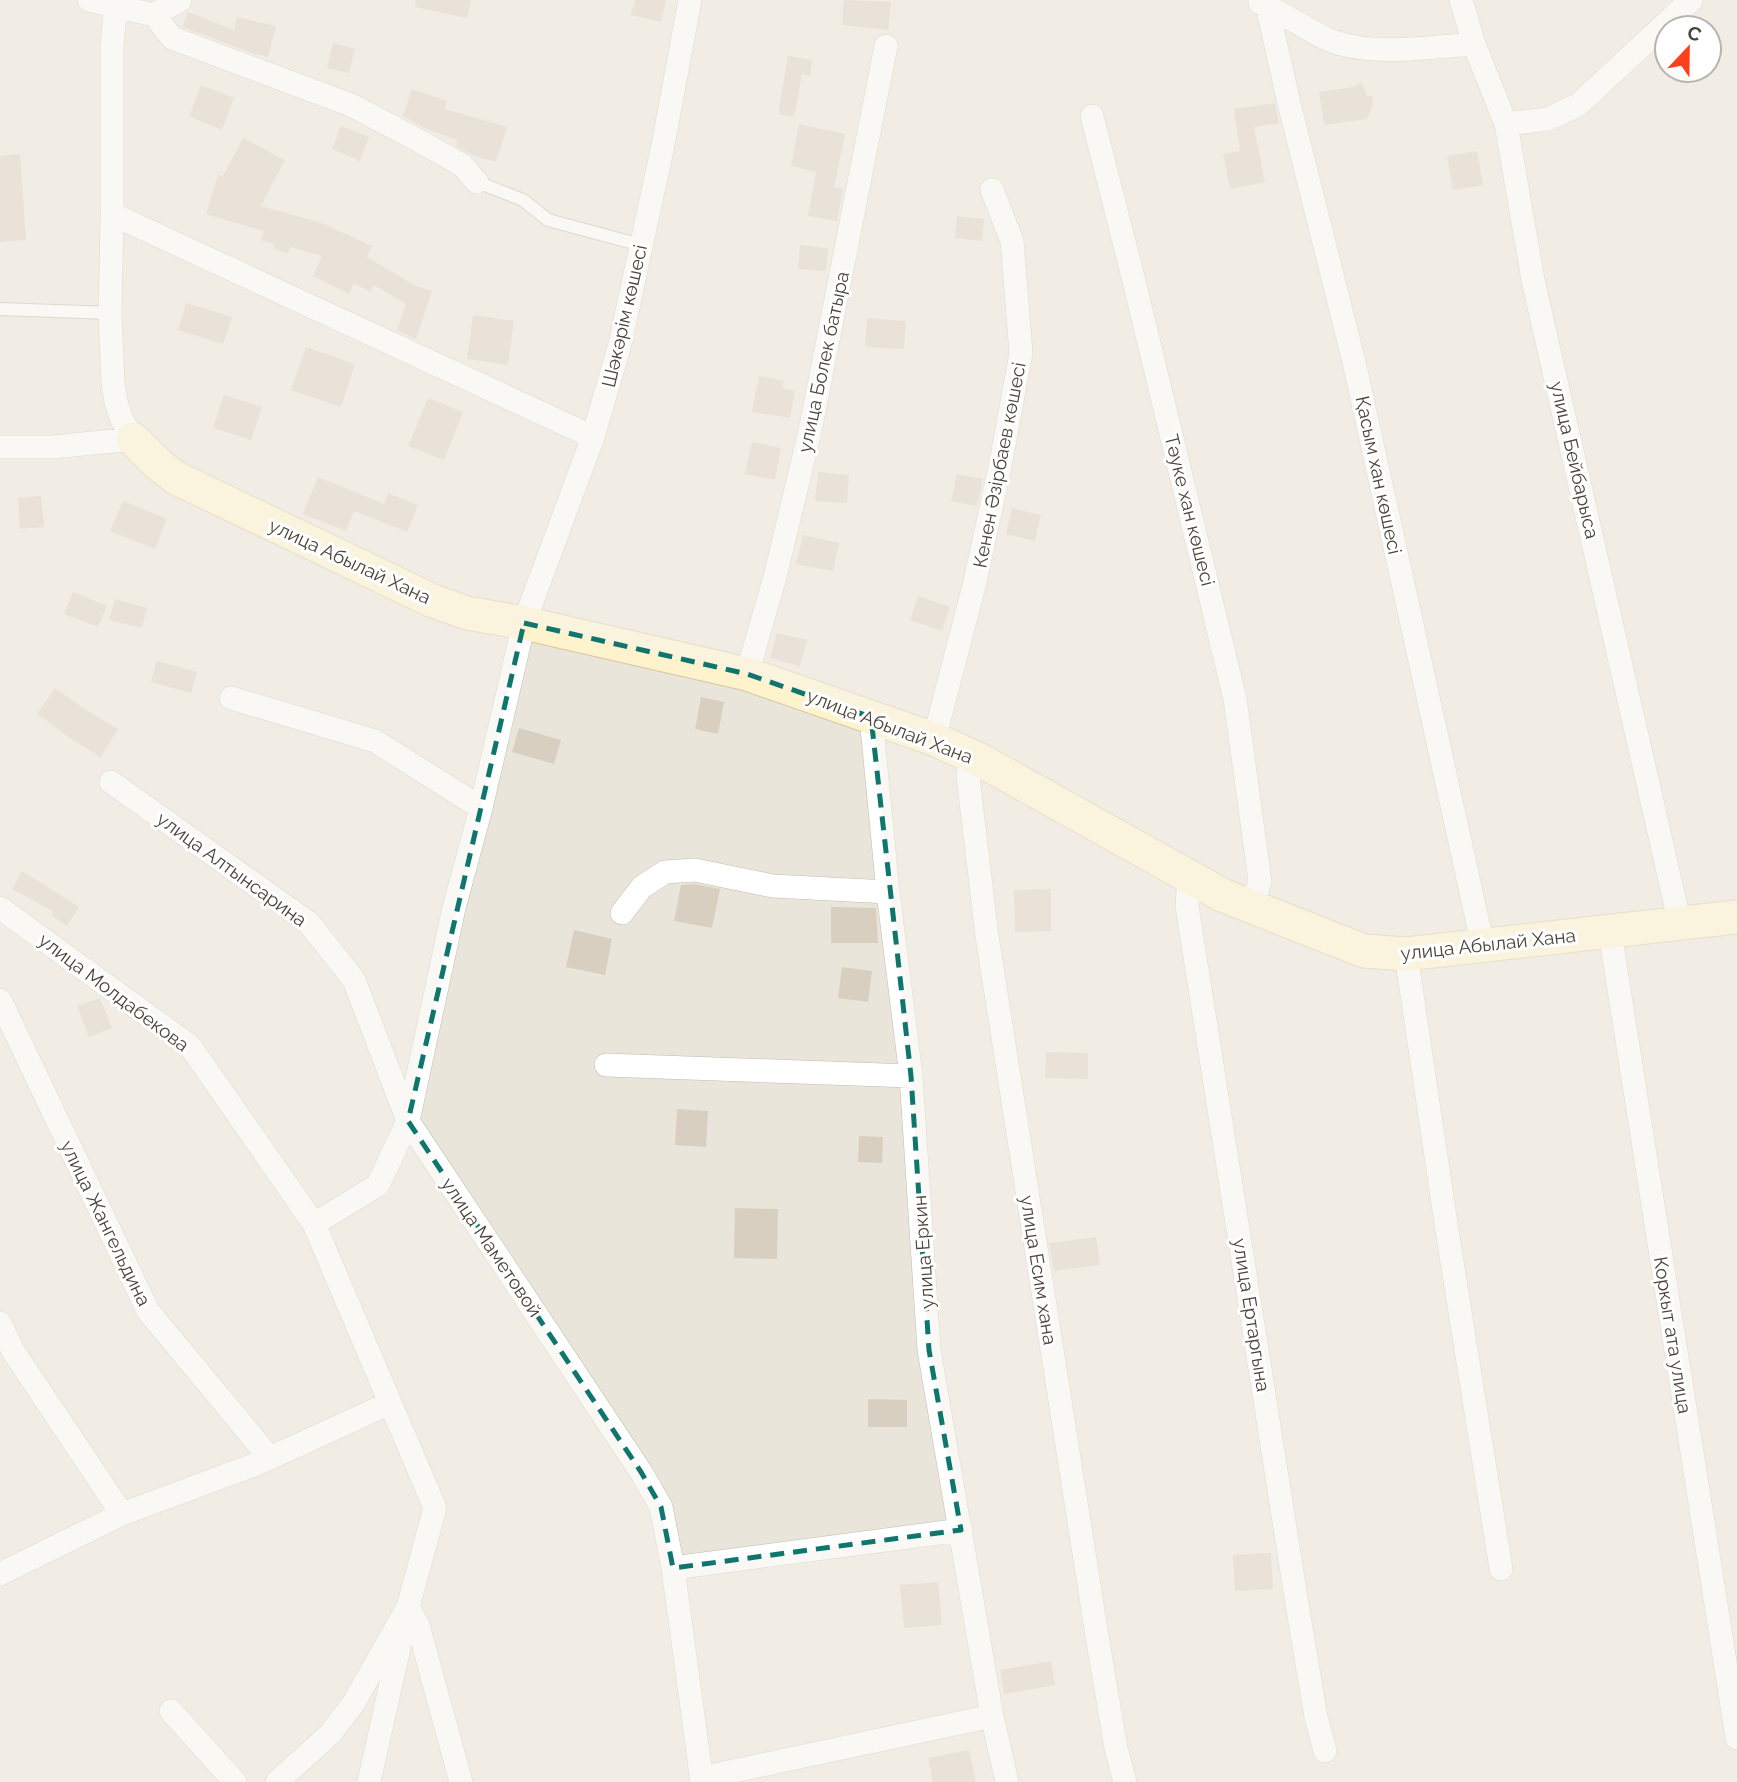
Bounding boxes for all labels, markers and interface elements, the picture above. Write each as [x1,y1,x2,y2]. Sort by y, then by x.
north arrow [1653,14,1723,84]
text: С [1684,21,1705,46]
street label: Шәкәрім көшесі [597,242,651,390]
street label: улица Болек батыра [793,269,853,455]
street label: Кенен Әзірбаев көшесі [968,360,1030,570]
street label: улица Бейбарыса [1546,379,1604,541]
street label: Қасым хан көшесі [1351,394,1407,556]
street label: Тәуке хан көшесі [1161,432,1219,588]
street label: улица Абылай Хана [266,514,434,608]
street label: улица Абылай Хана [804,684,976,768]
street label: улица Алтынсарина [153,807,311,931]
street label: улица Абылай Хана [1399,924,1577,964]
street label: улица Молдабекова [35,928,193,1056]
street label: улица Жангельдина [56,1137,156,1309]
street label: улица Маметовой [437,1173,547,1321]
street label: улица Еркин [908,1194,938,1310]
street label: улица Есим хана [1016,1194,1062,1346]
street label: улица Ертаргына [1229,1237,1275,1393]
street label: Коркыт ата улица [1650,1255,1696,1415]

